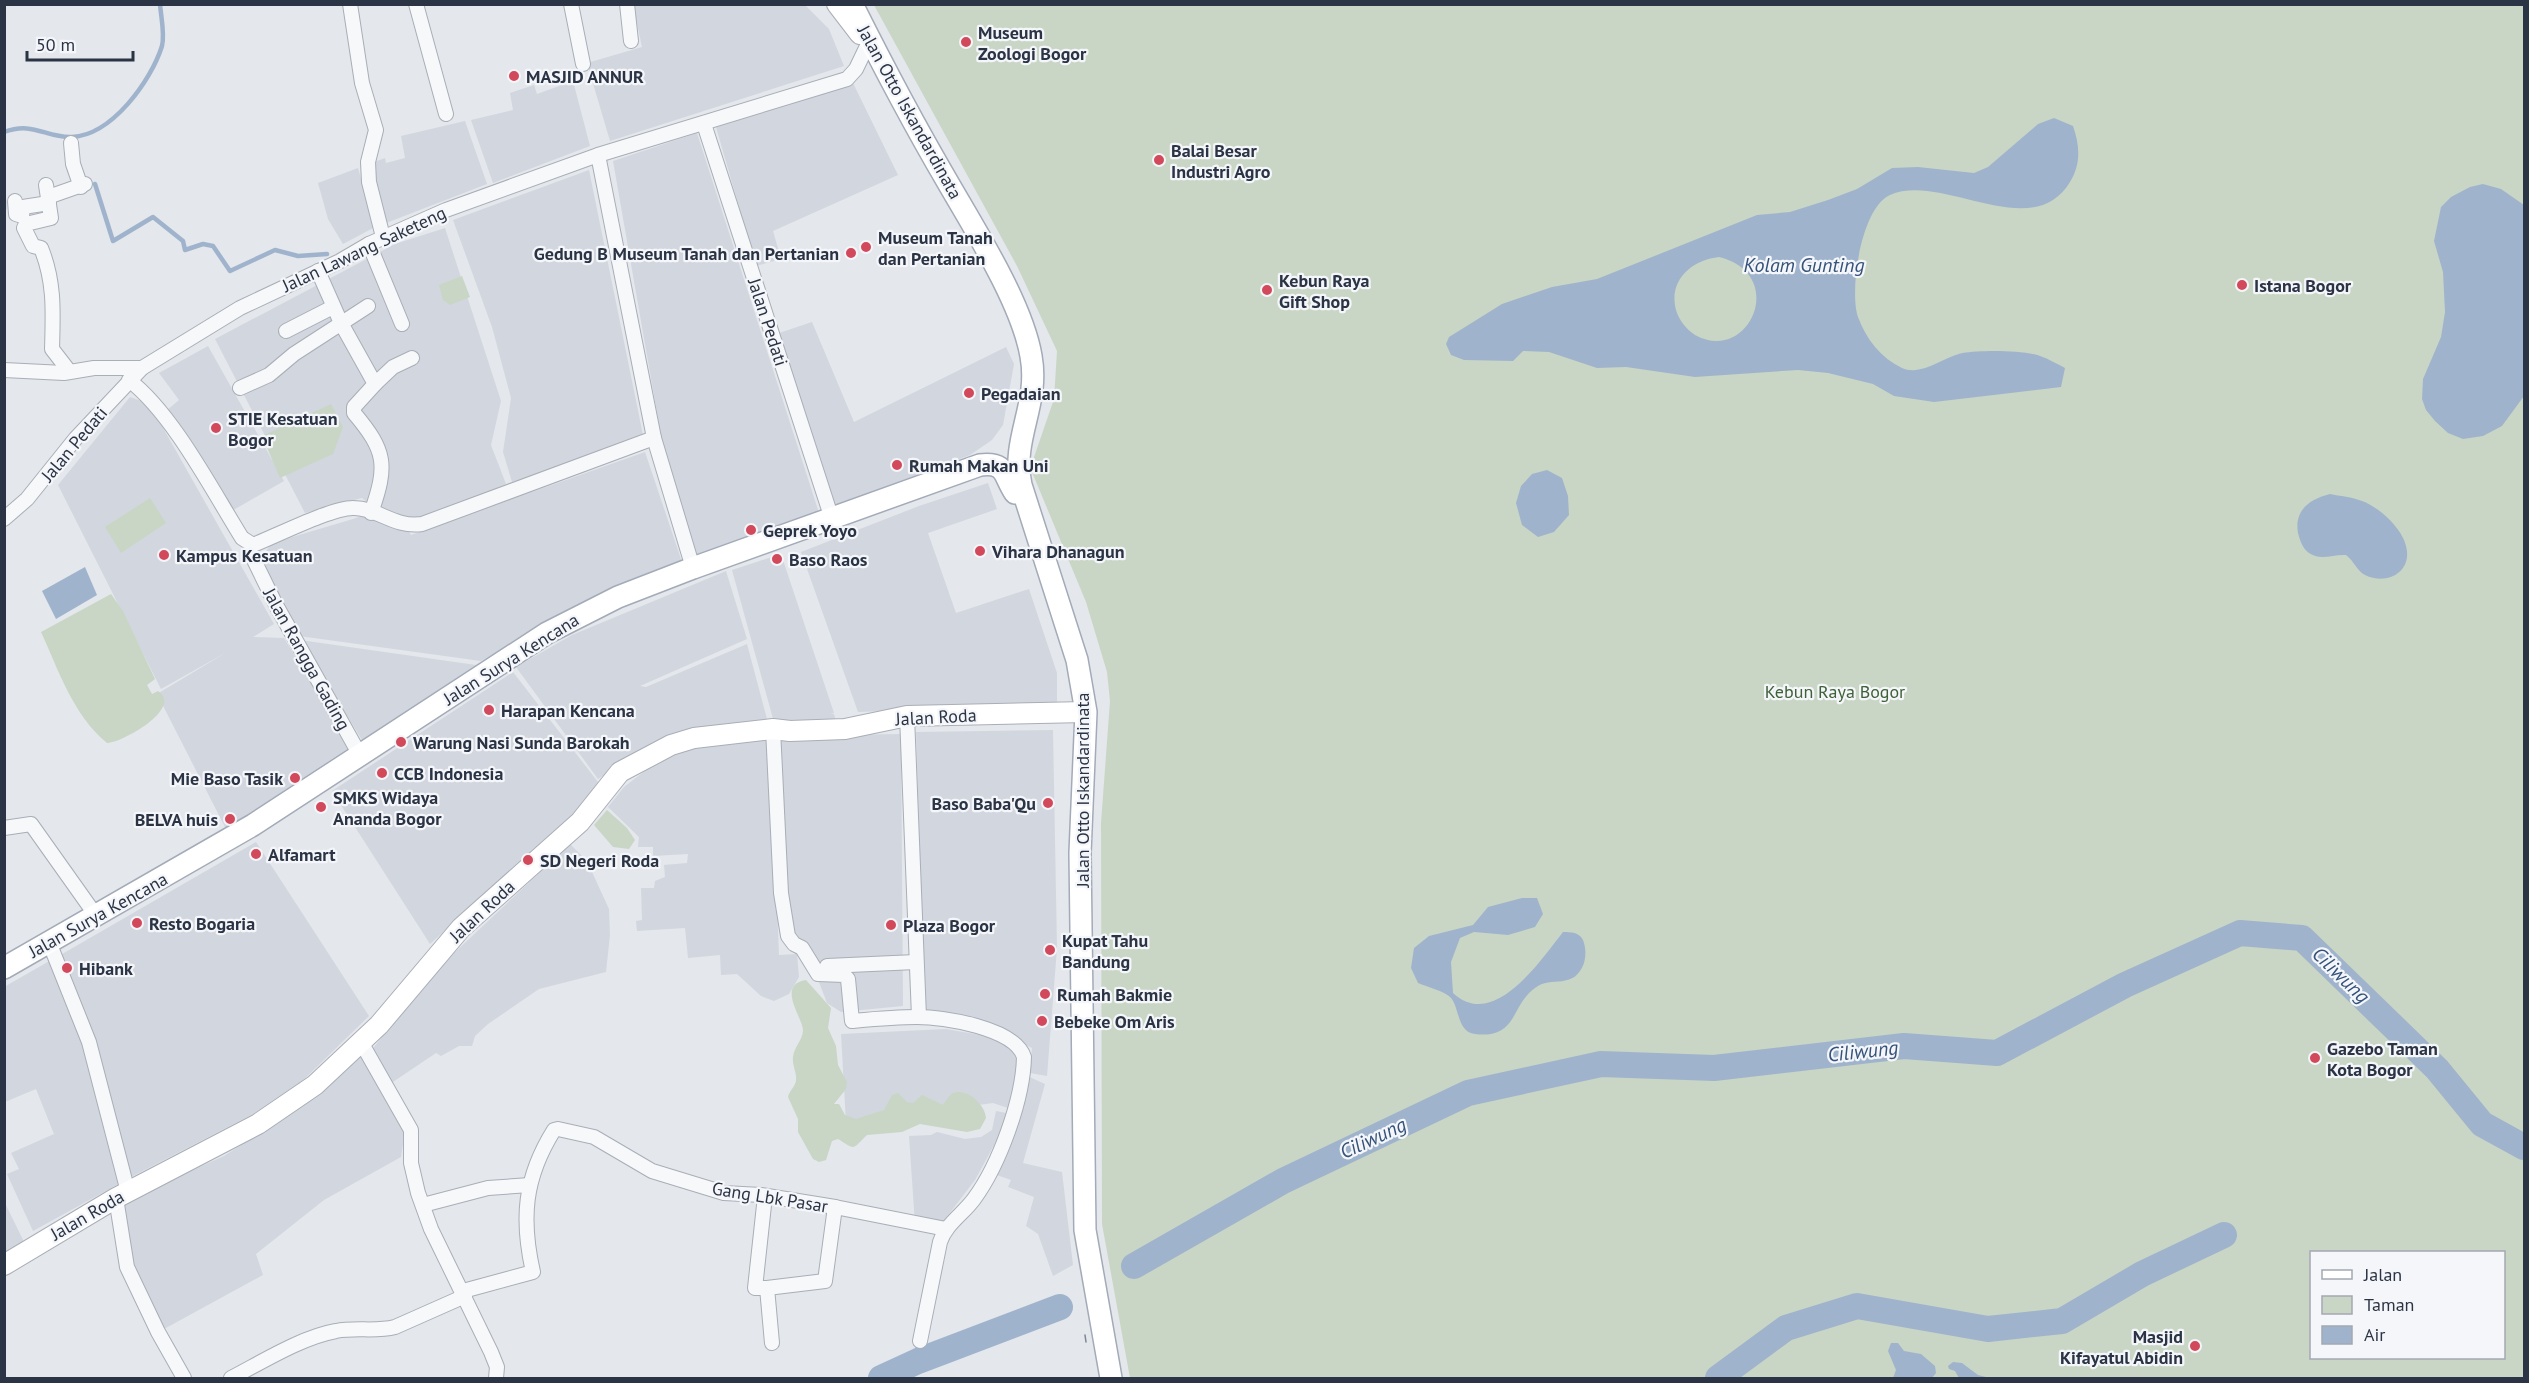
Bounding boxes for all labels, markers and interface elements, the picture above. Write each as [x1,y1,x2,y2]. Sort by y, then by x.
street label: Jalan Otto Iskandardinata [852,20,967,203]
place label: Museum Zoologi Bogor [978,21,1087,65]
scale bar [27,24,134,62]
text: 50 m [36,33,75,56]
marker: Museum Zoologi Bogor [959,35,973,49]
place label: MASJID ANNUR [526,65,644,88]
marker: MASJID ANNUR [507,69,521,83]
place label: Balai Besar Industri Agro [1171,139,1271,183]
marker: Balai Besar Industri Agro [1152,153,1166,167]
street label: Jalan Lawang Saketeng [278,201,450,297]
place label: Museum Tanah dan Pertanian [878,226,993,270]
marker: Museum Tanah dan Pertanian [859,240,873,254]
place label: Gedung B Museum Tanah dan Pertanian [534,242,839,265]
marker: Gedung B Museum Tanah dan Pertanian [844,246,858,260]
water label: Kolam Gunting [1744,252,1864,278]
place label: Kebun Raya Gift Shop [1279,269,1370,313]
street label: Jalan Pedati [743,274,793,369]
place label: Istana Bogor [2254,274,2352,297]
marker: Istana Bogor [2235,278,2249,292]
marker: Kebun Raya Gift Shop [1260,283,1274,297]
place label: Pegadaian [981,382,1061,405]
marker: Pegadaian [962,386,976,400]
street label: Jalan Pedati [35,402,112,487]
place label: STIE Kesatuan Bogor [228,407,338,451]
marker: STIE Kesatuan Bogor [209,421,223,435]
place label: Rumah Makan Uni [909,454,1049,477]
marker: Rumah Makan Uni [890,458,904,472]
place label: Geprek Yoyo [763,519,857,542]
marker: Geprek Yoyo [744,523,758,537]
place label: Vihara Dhanagun [991,540,1124,563]
place label: Kampus Kesatuan [176,544,312,567]
marker: Vihara Dhanagun [973,544,987,558]
marker: Kampus Kesatuan [157,548,171,562]
place label: Baso Raos [789,548,868,571]
marker: Baso Raos [770,552,784,566]
street label: Jalan Rangga Gading [258,583,356,734]
street label: Jalan Surya Kencana [438,608,583,710]
park label: Kebun Raya Bogor [1765,680,1905,703]
street label: Jalan Otto Iskandardinata [1071,692,1094,889]
place label: Harapan Kencana [501,699,635,722]
marker: Harapan Kencana [482,703,496,717]
street label: Jalan Roda [894,703,977,731]
place label: Warung Nasi Sunda Barokah [413,731,630,754]
marker: Warung Nasi Sunda Barokah [394,735,408,749]
place label: CCB Indonesia [394,762,503,785]
marker: CCB Indonesia [375,766,389,780]
place label: Mie Baso Tasik [171,767,283,790]
marker: Mie Baso Tasik [288,771,302,785]
place label: SMKS Widaya Ananda Bogor [333,786,442,830]
place label: Baso Baba'Qu [932,792,1036,815]
marker: Baso Baba'Qu [1041,796,1055,810]
marker: SMKS Widaya Ananda Bogor [314,800,328,814]
place label: BELVA huis [135,808,218,831]
marker: BELVA huis [223,812,237,826]
place label: Alfamart [268,843,336,866]
marker: Alfamart [249,847,263,861]
place label: SD Negeri Roda [540,849,659,872]
marker: SD Negeri Roda [521,853,535,867]
street label: Jalan Surya Kencana [24,867,172,963]
street label: Jalan Roda [444,875,520,948]
place label: Resto Bogaria [149,912,255,935]
place label: Plaza Bogor [903,914,996,937]
marker: Resto Bogaria [130,916,144,930]
marker: Plaza Bogor [884,918,898,932]
place label: Kupat Tahu Bandung [1062,929,1148,973]
water label: Ciliwung [2307,941,2375,1009]
marker: Kupat Tahu Bandung [1043,943,1057,957]
place label: Hibank [79,957,133,980]
marker: Hibank [60,961,74,975]
place label: Rumah Bakmie [1057,983,1172,1006]
marker: Rumah Bakmie [1038,987,1052,1001]
place label: Bebeke Om Aris [1054,1010,1175,1033]
marker: Bebeke Om Aris [1035,1014,1049,1028]
water label: Ciliwung [1826,1034,1900,1068]
place label: Gazebo Taman Kota Bogor [2327,1037,2438,1081]
marker: Gazebo Taman Kota Bogor [2308,1051,2322,1065]
water label: Ciliwung [1335,1111,1411,1165]
street label: Gang Lbk Pasar [710,1176,830,1218]
street label: Jalan Roda [45,1185,128,1246]
legend [2310,1251,2505,1359]
text: Jalan [2363,1263,2402,1286]
text: Taman [2364,1293,2414,1316]
text: Air [2364,1323,2385,1346]
place label: Masjid Kifayatul Abidin [2060,1325,2183,1369]
marker: Masjid Kifayatul Abidin [2188,1339,2202,1353]

